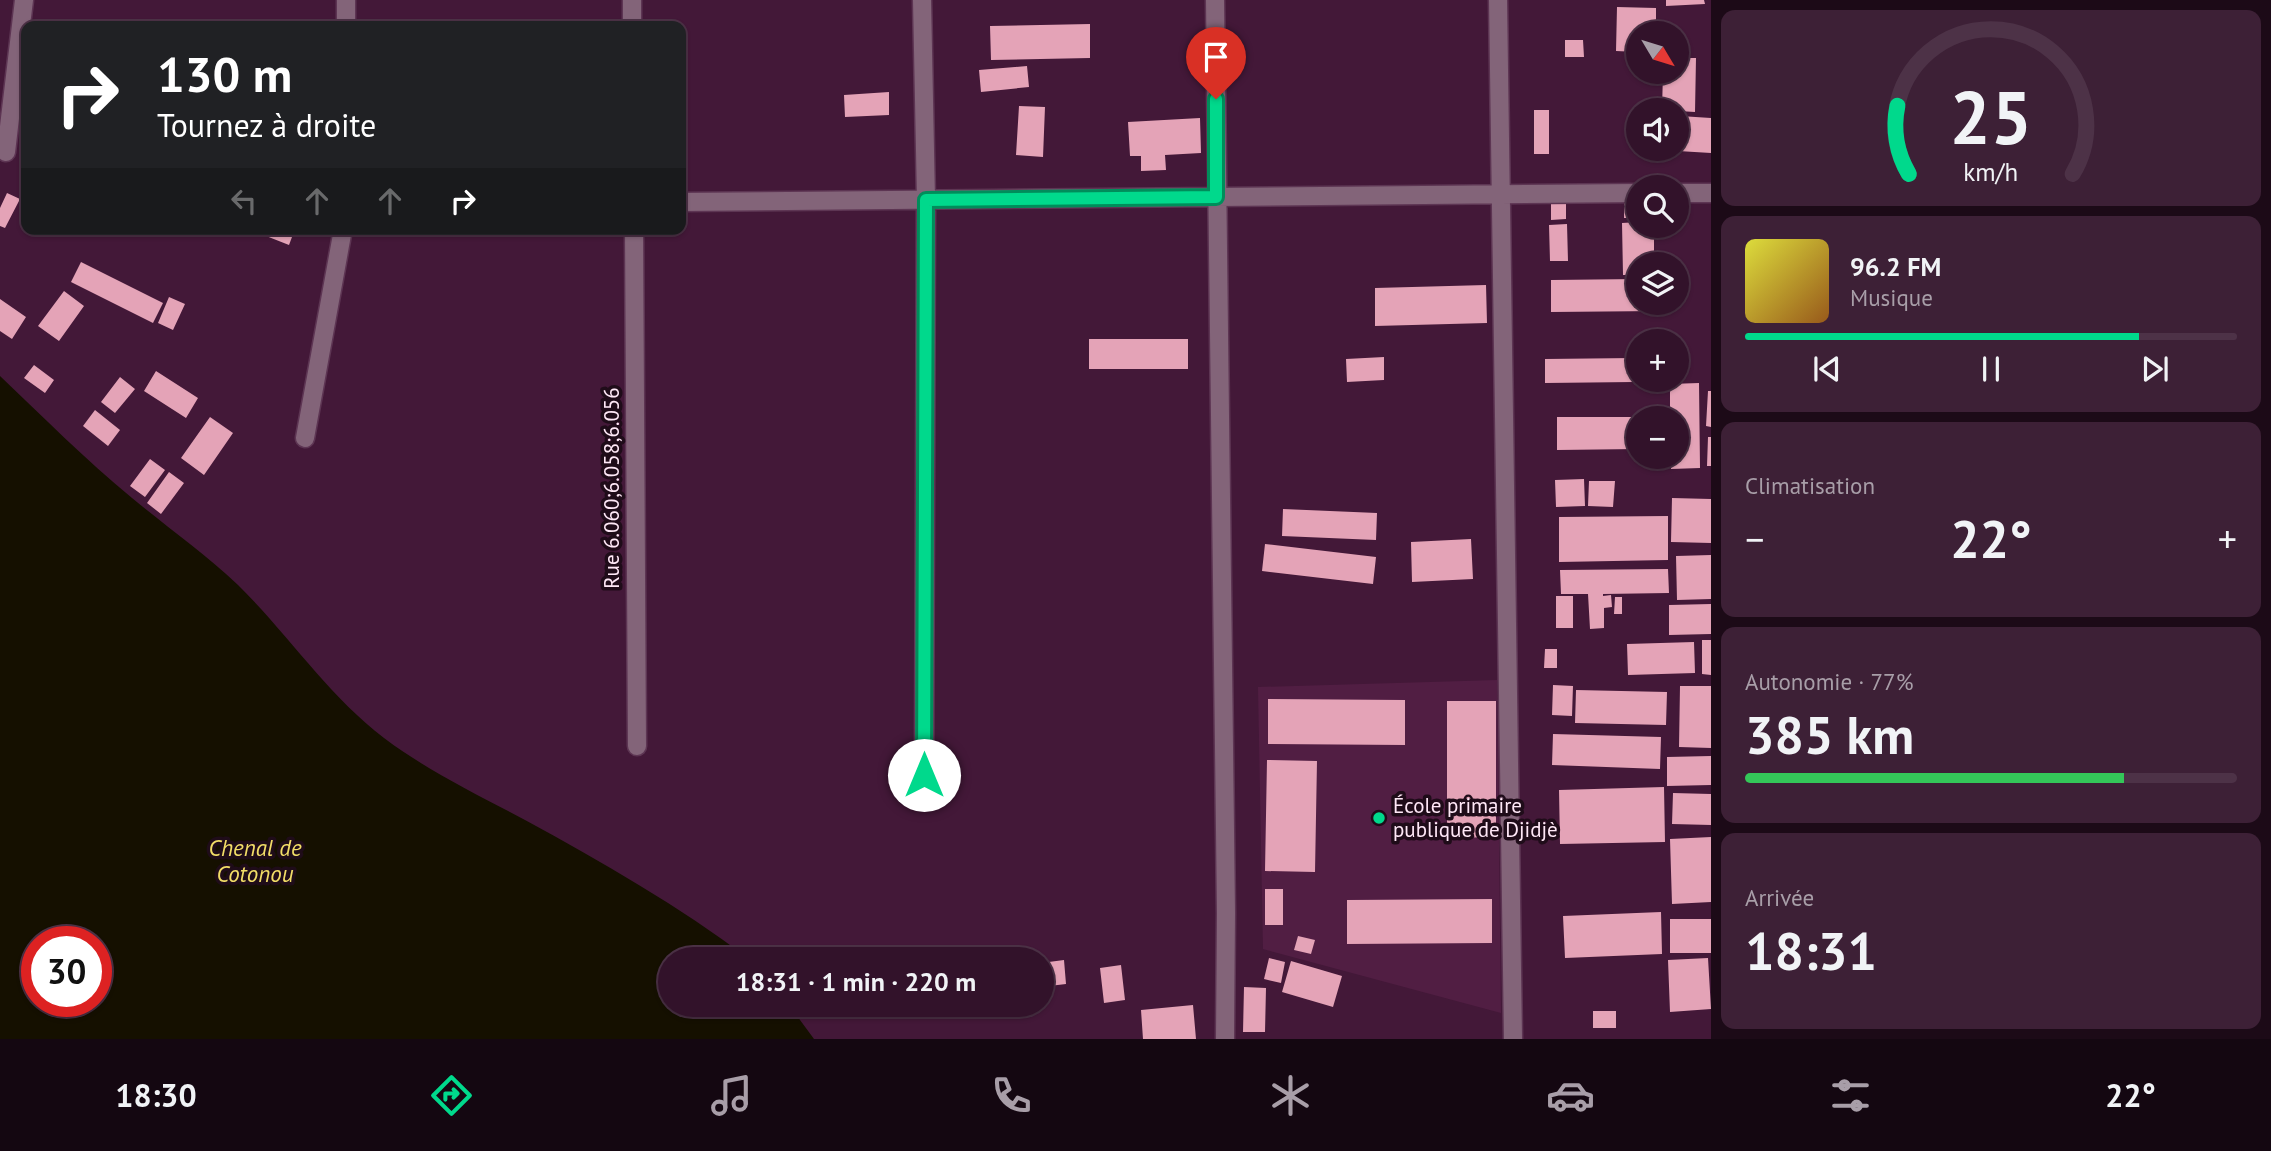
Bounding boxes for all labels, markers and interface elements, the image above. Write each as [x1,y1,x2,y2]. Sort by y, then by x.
north arrow [1626,21,1689,84]
map controls [1626,21,1689,469]
pin [1186,27,1246,99]
icon: arrive [1197,38,1235,76]
text: 130 m [157,42,292,106]
icon: right [42,49,133,140]
text: 25 [1950,70,2032,164]
button: sound [1626,98,1689,161]
text: Tournez à droite [157,104,376,146]
text: km/h [1964,156,2018,188]
button: search [1626,175,1689,238]
icon: left [225,182,263,220]
icon: ahead [298,182,336,220]
icon: ahead [371,182,409,220]
icon: right [444,182,482,220]
text: 96.2 FM [1850,250,1941,283]
button: layers [1626,252,1689,315]
text: Musique [1850,283,1933,312]
button: + [1626,329,1689,392]
icon: previous [1808,350,1846,388]
icon: pause [1972,350,2010,388]
icon: next [2136,350,2174,388]
street label: Rue 6.060;6.058;6.056 [598,387,625,589]
button: − [1626,406,1689,469]
text: Climatisation [1745,471,1875,500]
text: 22° [1950,505,2032,572]
text: − [1745,514,1764,563]
text: + [2218,514,2237,563]
text: Autonomie · 77% [1745,667,1913,696]
text: 385 km [1745,701,1914,768]
position arrow [887,738,961,812]
place label: École primaire publique de Djidjè [1393,792,1558,843]
marker: École primaire publique de Djidjè [1371,810,1387,826]
water label: Chenal de Cotonou [208,833,302,888]
text: Arrivée [1745,883,1814,912]
text: 18:31 [1745,917,1877,984]
speed limit sign: 30 [21,926,112,1017]
text: 18:31 · 1 min · 220 m [736,965,976,998]
icon: directions [427,1071,476,1120]
icon: music [707,1071,756,1120]
icon: phone [987,1071,1036,1120]
icon: climate [1266,1071,1315,1120]
icon: car [1546,1071,1595,1120]
icon: filters [1826,1071,1875,1120]
text: 18:30 [115,1074,197,1116]
text: 22° [2105,1074,2156,1116]

